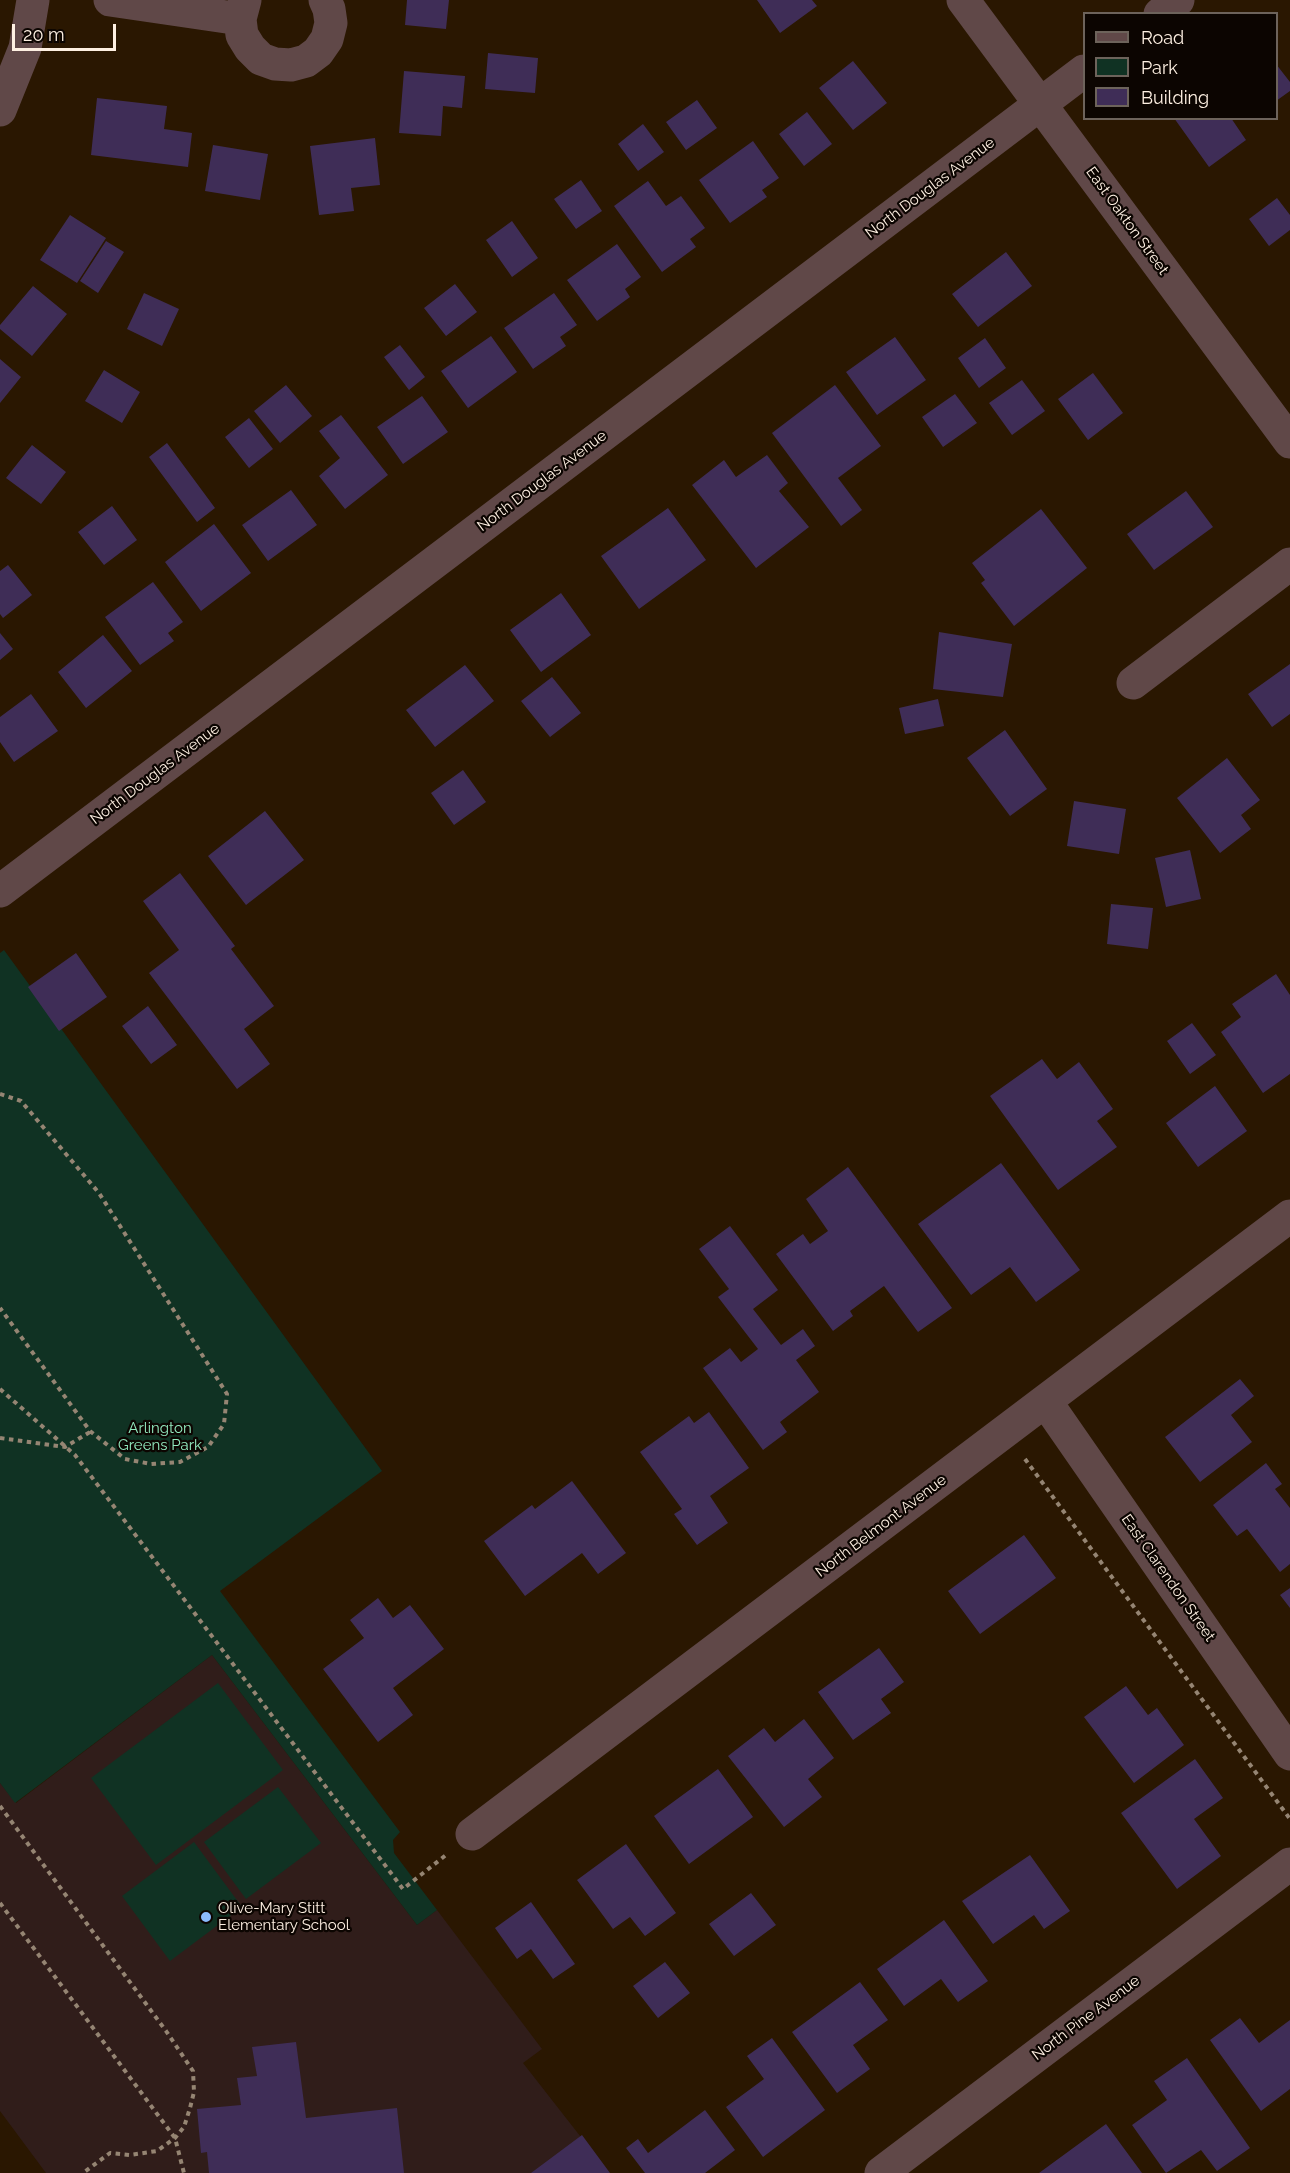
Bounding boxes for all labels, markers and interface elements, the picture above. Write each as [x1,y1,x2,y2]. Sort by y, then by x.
scale bar [15,12,118,50]
legend [1083,12,1278,120]
text: 20 m [23,24,65,45]
text: Road [1141,27,1184,48]
text: Park [1141,57,1178,78]
text: Building [1141,87,1209,108]
street label: North Douglas Avenue [862,134,998,242]
street label: East Oakton Street [1082,164,1172,278]
street label: North Douglas Avenue [474,427,610,535]
street label: North Douglas Avenue [87,720,223,828]
park label: Arlington Greens Park [118,1419,202,1454]
street label: North Belmont Avenue [812,1471,950,1581]
street label: East Clarendon Street [1117,1511,1219,1645]
place label: Olive-Mary Stitt Elementary School [218,1899,350,1934]
marker: Olive-Mary Stitt Elementary School [199,1910,213,1924]
street label: North Pine Avenue [1029,1972,1143,2064]

